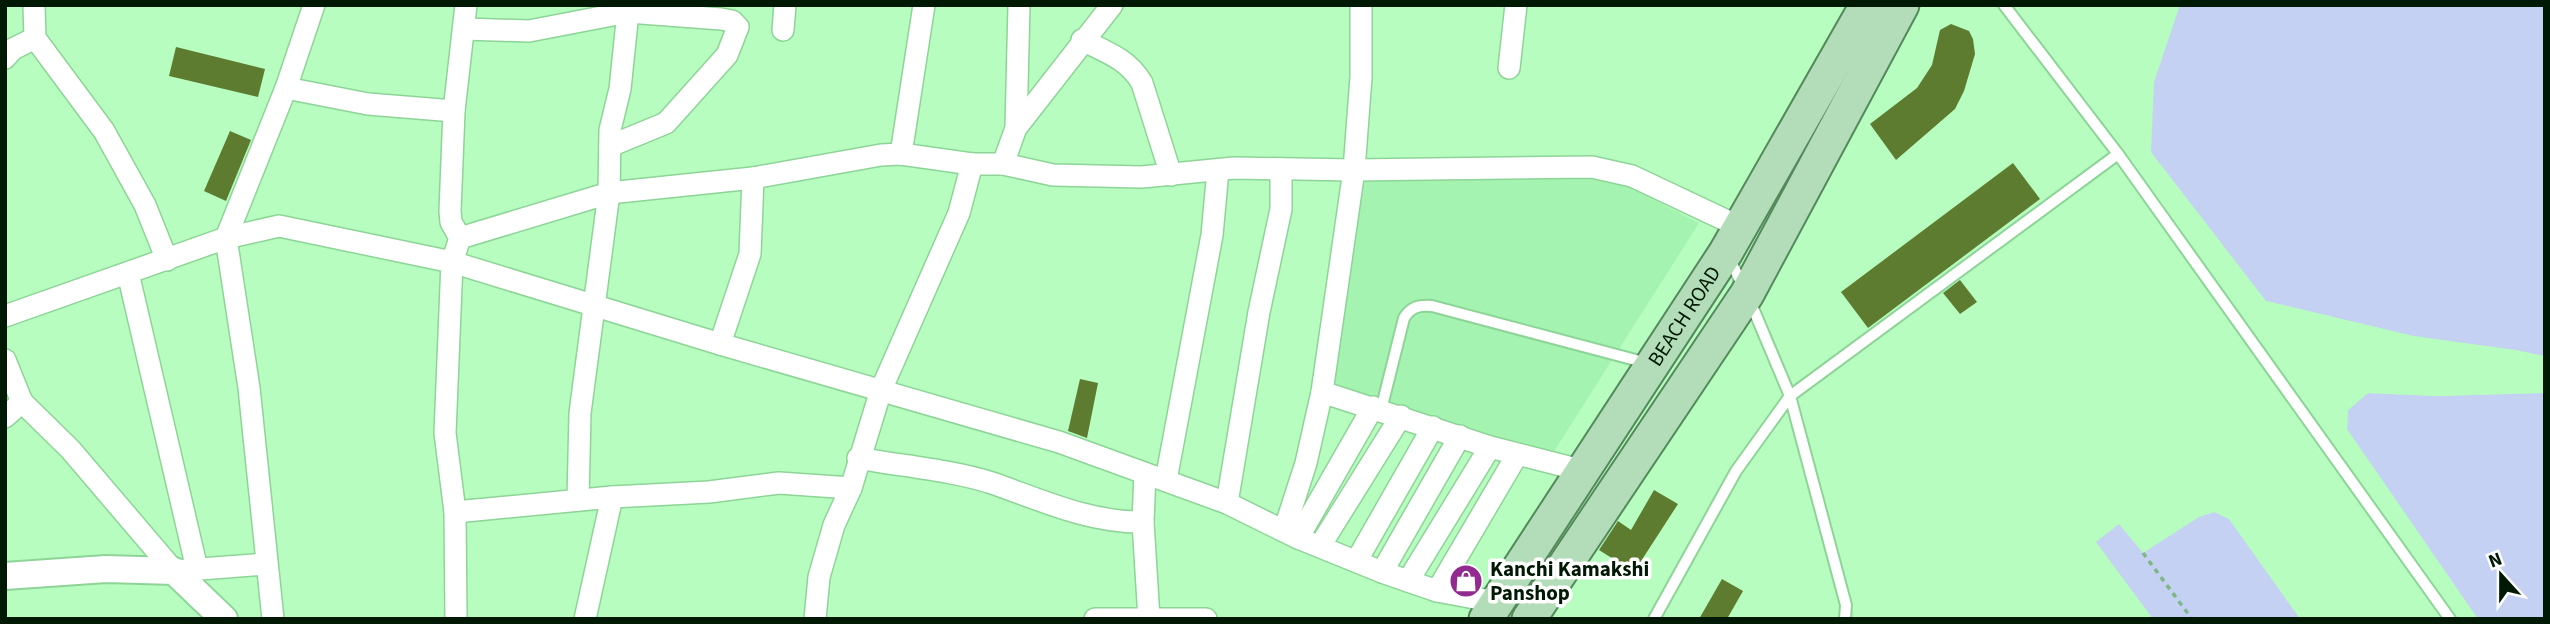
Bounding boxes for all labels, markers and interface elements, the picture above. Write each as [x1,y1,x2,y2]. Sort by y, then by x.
street label: BEACH ROAD [1640,260,1728,372]
north arrow [2466,540,2536,610]
text: N [2485,546,2506,575]
place label: Kanchi Kamakshi Panshop [1490,554,1649,608]
shop icon: Kanchi Kamakshi Panshop [1447,562,1485,600]

